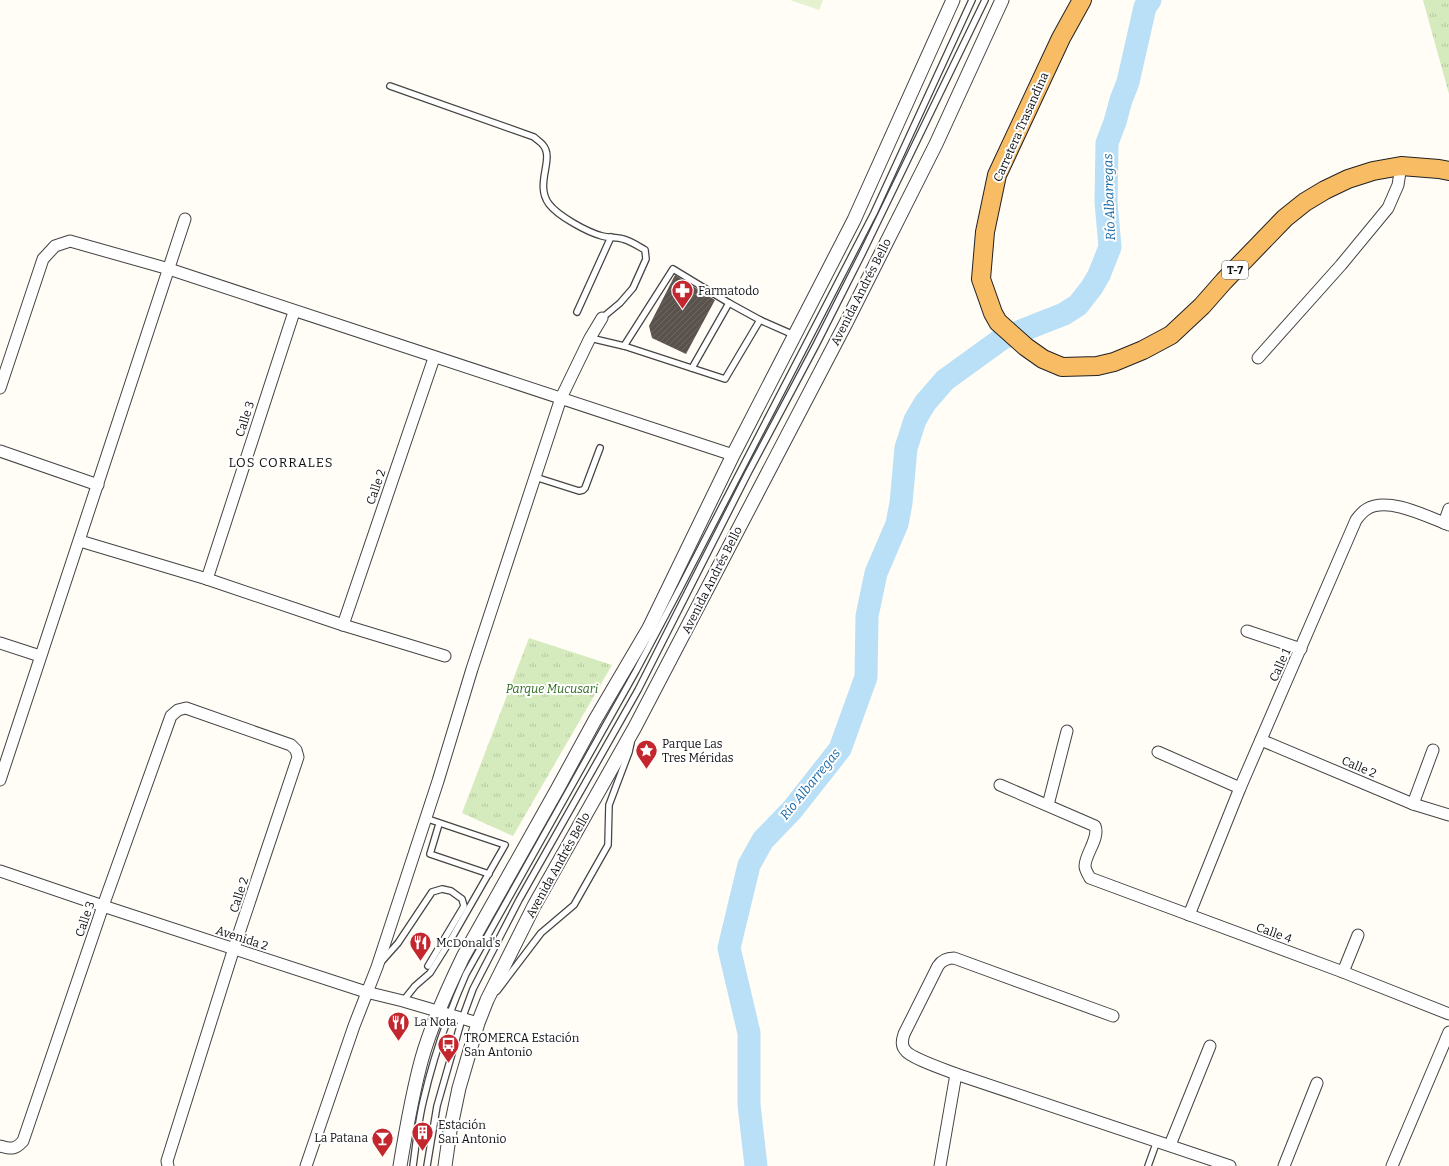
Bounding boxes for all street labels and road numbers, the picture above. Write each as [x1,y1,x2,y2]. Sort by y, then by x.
street label: Carretera Trasandina [991,70,1052,184]
street label: Avenida Andrés Bello [828,236,894,348]
road number: T-7 [1222,261,1248,279]
street label: Calle 3 [233,399,257,439]
street label: Calle 2 [363,467,389,507]
street label: Avenida Andrés Bello [679,524,745,636]
street label: Calle 1 [1267,646,1294,684]
street label: Calle 2 [1339,753,1379,781]
street label: Avenida Andrés Bello [523,810,593,920]
street label: Calle 2 [227,875,251,915]
street label: Calle 3 [72,899,98,939]
street label: Calle 4 [1254,920,1294,946]
street label: Avenida 2 [214,923,270,953]

